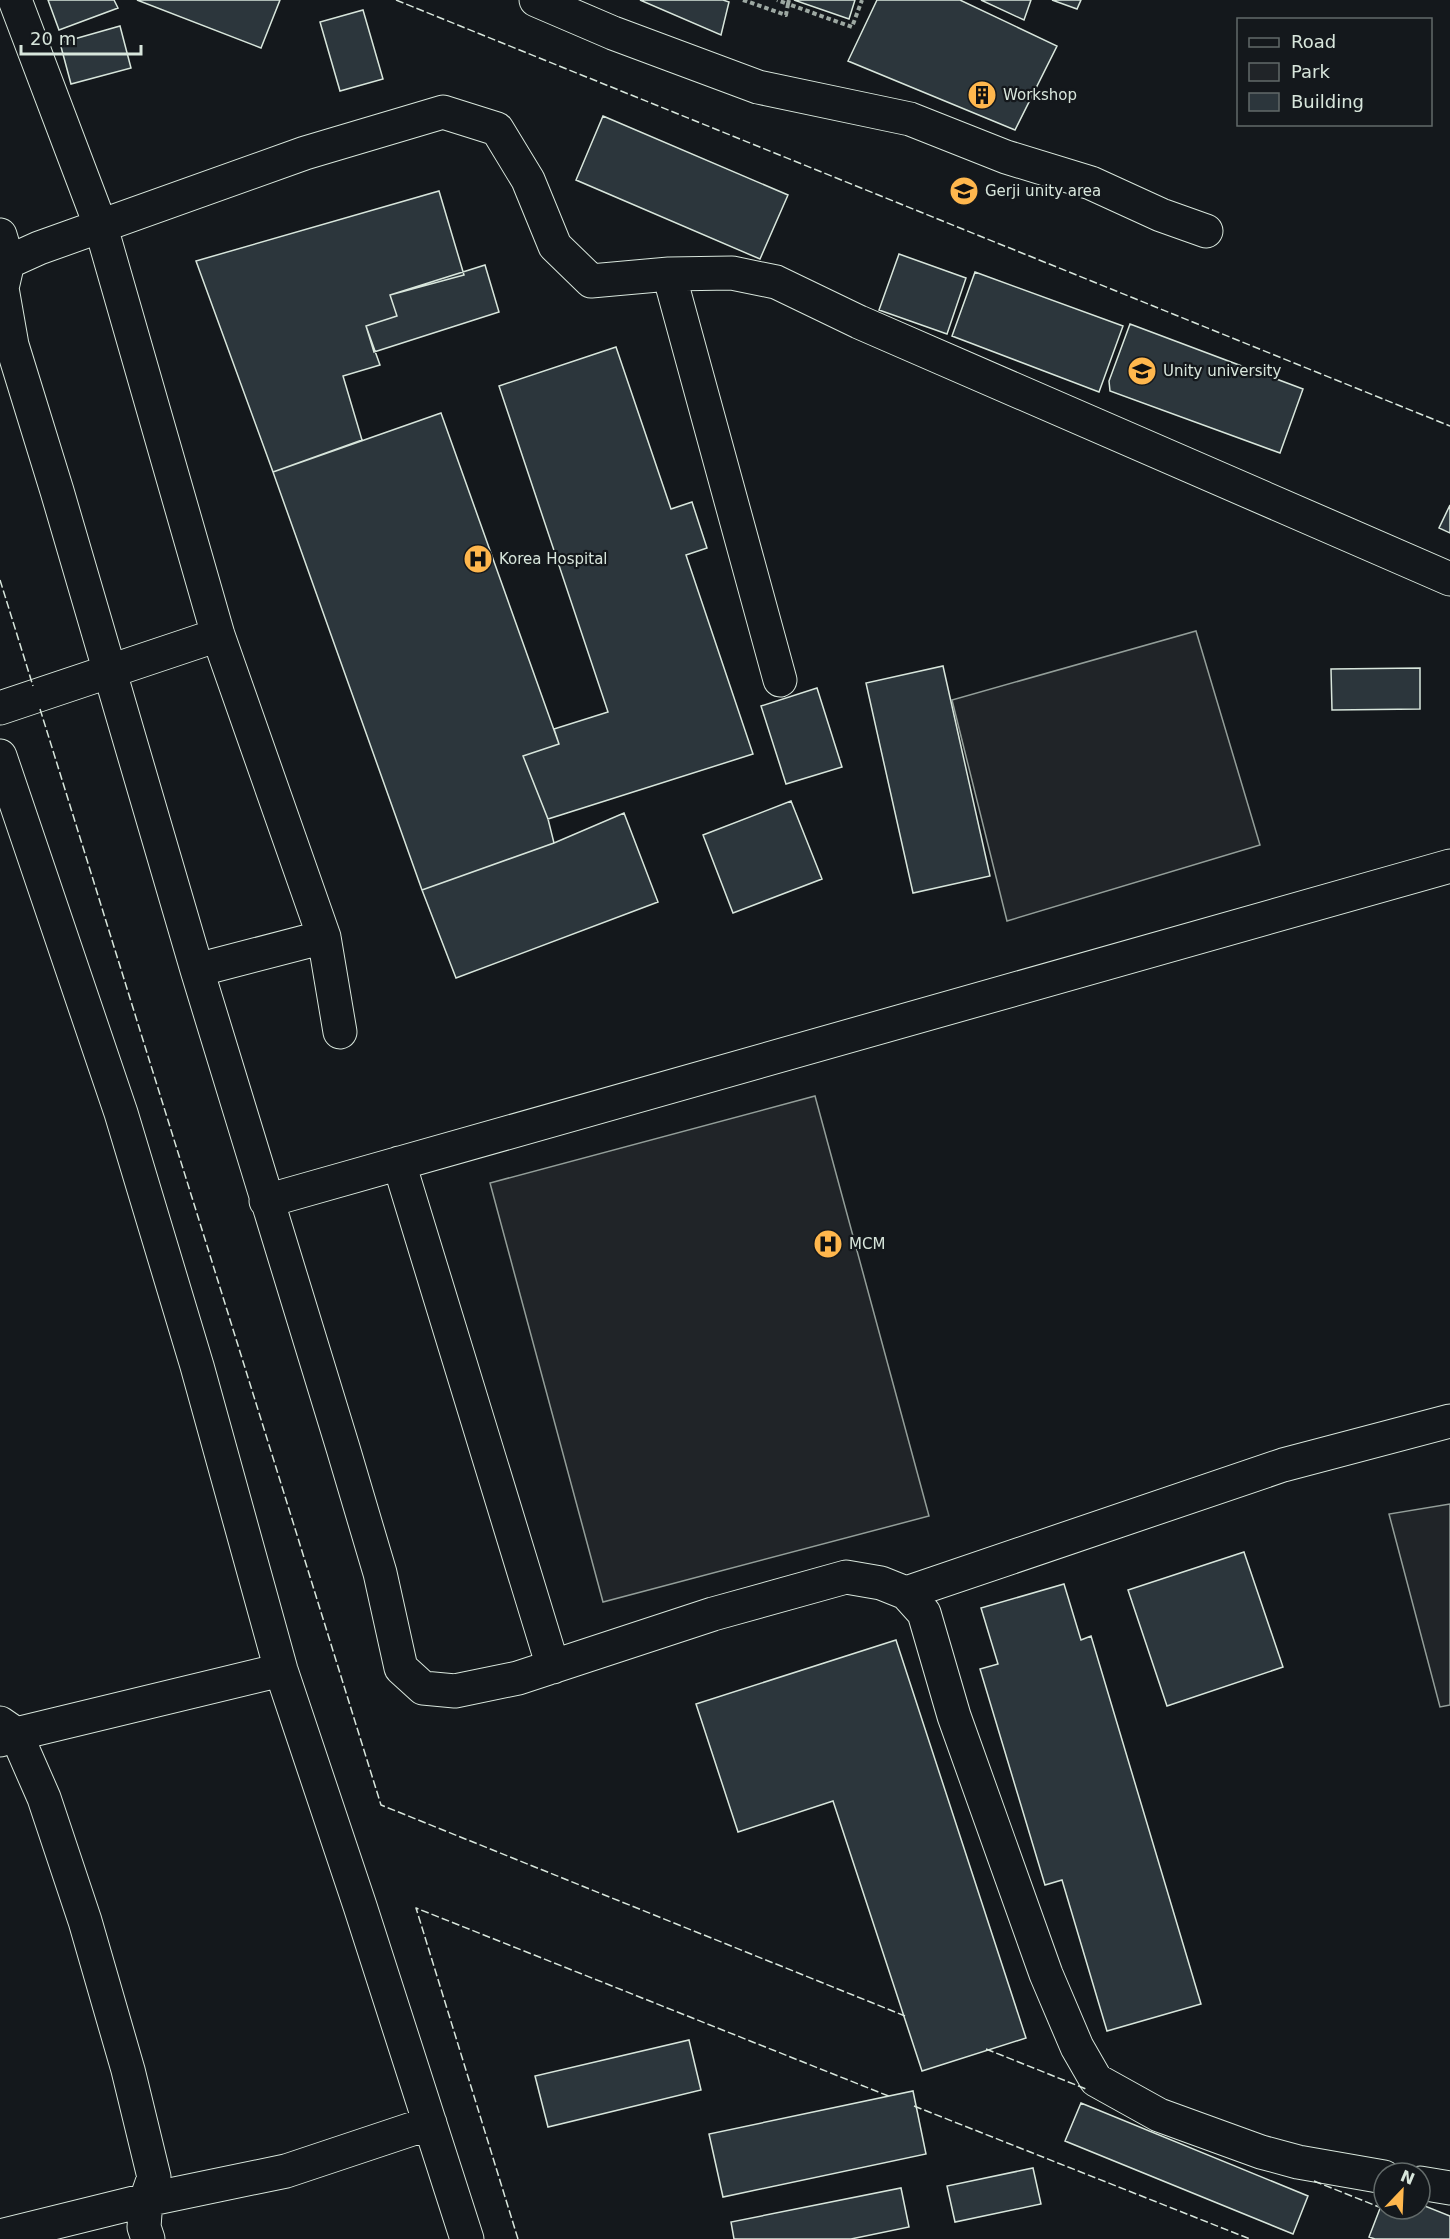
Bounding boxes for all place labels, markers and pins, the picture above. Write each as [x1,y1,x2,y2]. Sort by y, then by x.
building icon: Workshop [966,79,998,111]
place label: Workshop [1003,86,1077,104]
school or university icon: Gerji unity area [948,175,980,207]
place label: Gerji unity area [985,182,1101,200]
school or university icon: Unity university [1126,355,1158,387]
place label: Unity university [1163,362,1281,380]
hospital icon: Korea Hospital [462,543,494,575]
place label: Korea Hospital [499,550,608,568]
hospital icon: MCM [812,1228,844,1260]
place label: MCM [849,1235,885,1253]

